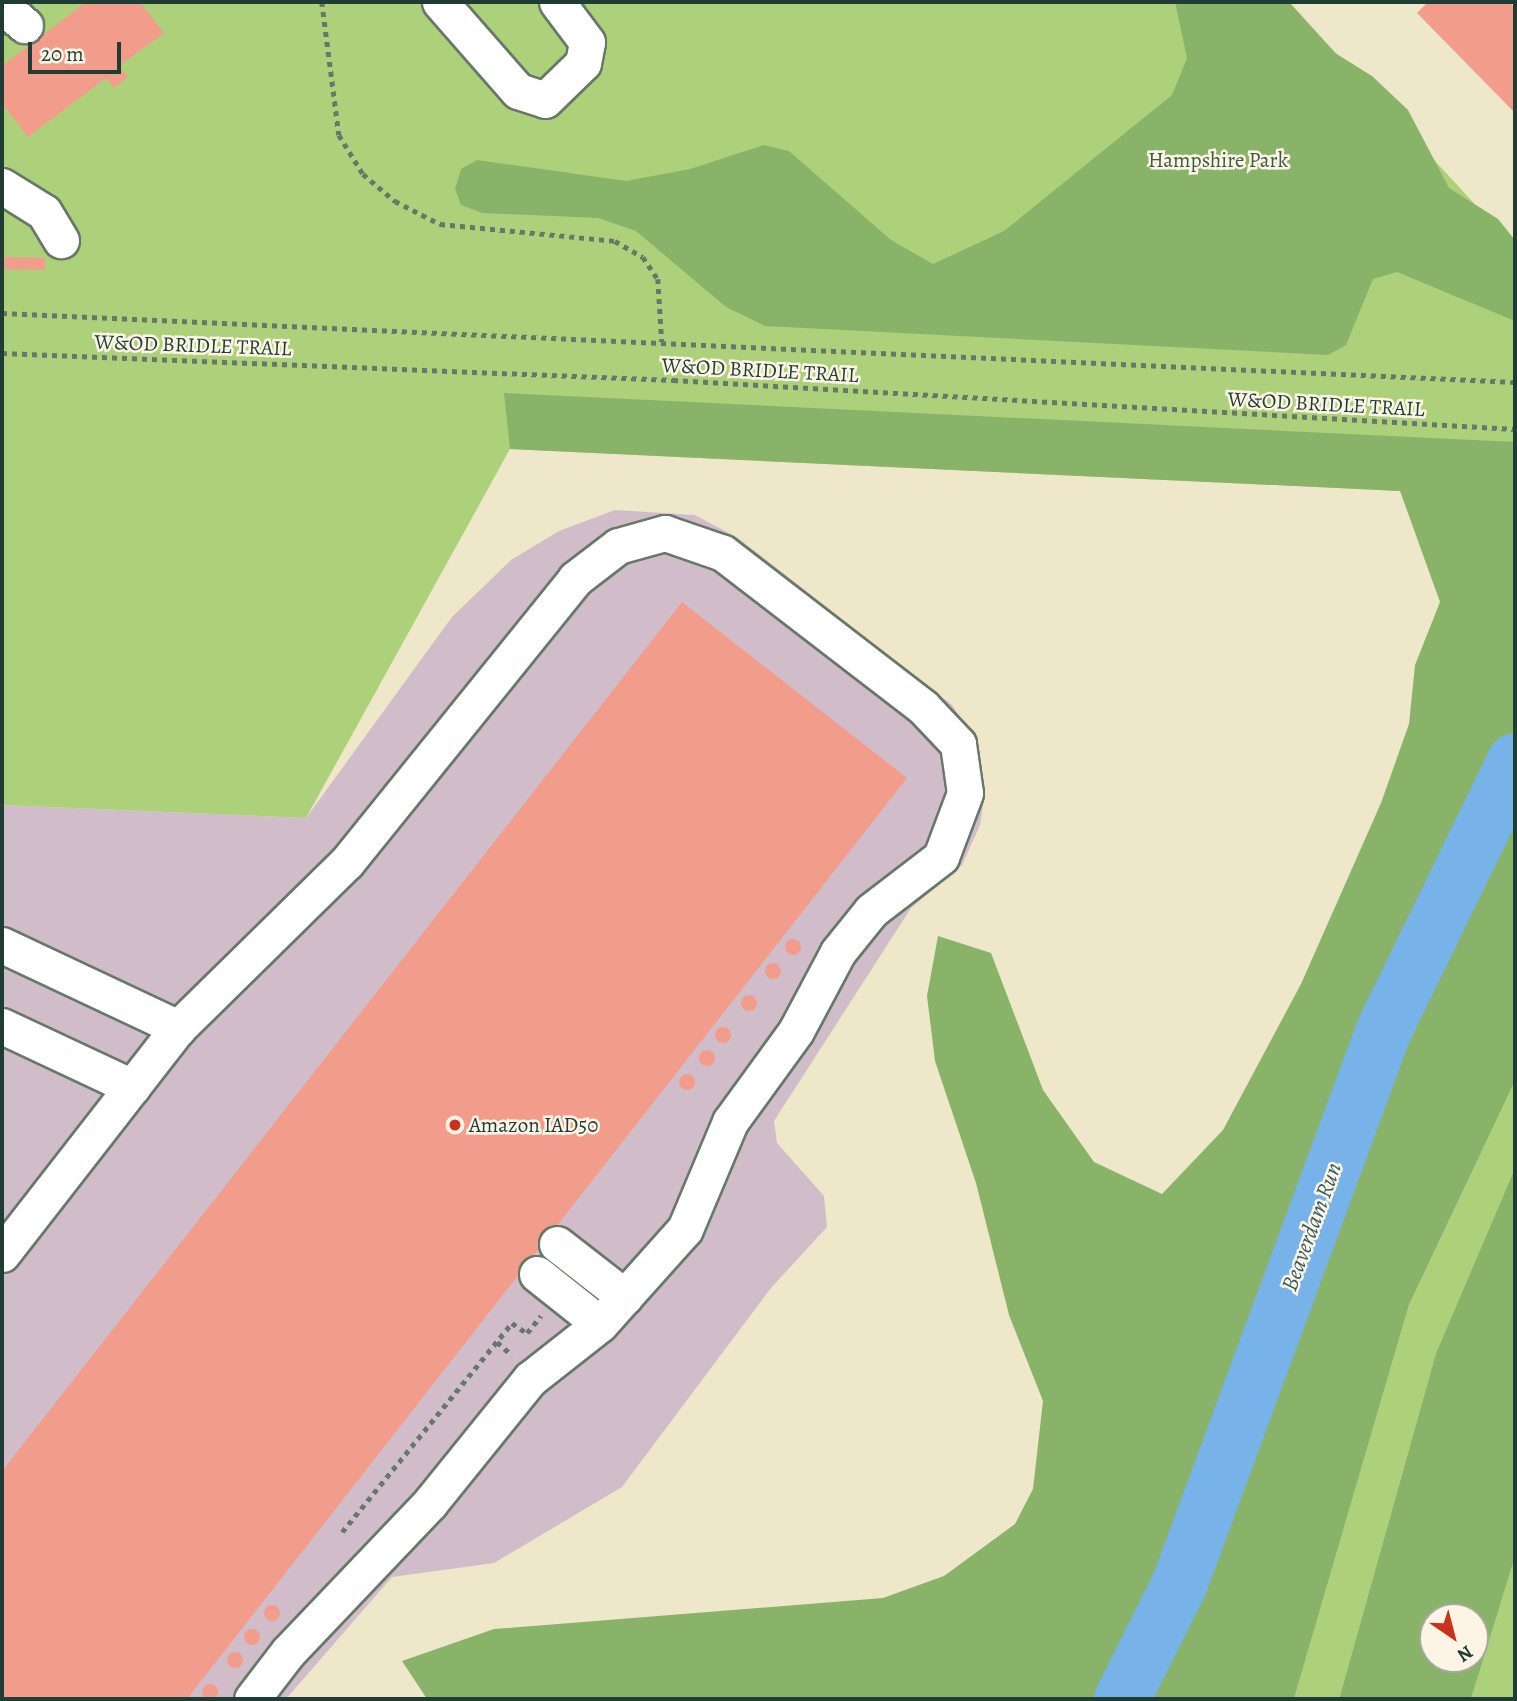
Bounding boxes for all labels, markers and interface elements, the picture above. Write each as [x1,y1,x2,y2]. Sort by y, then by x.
scale bar [32,28,124,72]
text: 20 m [41,40,84,68]
park label: Hampshire Park [1148,147,1288,173]
street label: W&OD BRIDLE TRAIL [94,329,292,361]
street label: W&OD BRIDLE TRAIL [661,352,859,388]
street label: W&OD BRIDLE TRAIL [1227,386,1425,422]
place label: Amazon IAD50 [469,1112,599,1138]
marker: Amazon IAD50 [447,1117,463,1133]
water label: Beaverdam Run [1276,1159,1348,1295]
north arrow [1419,1603,1489,1673]
text: N [1452,1639,1478,1668]

